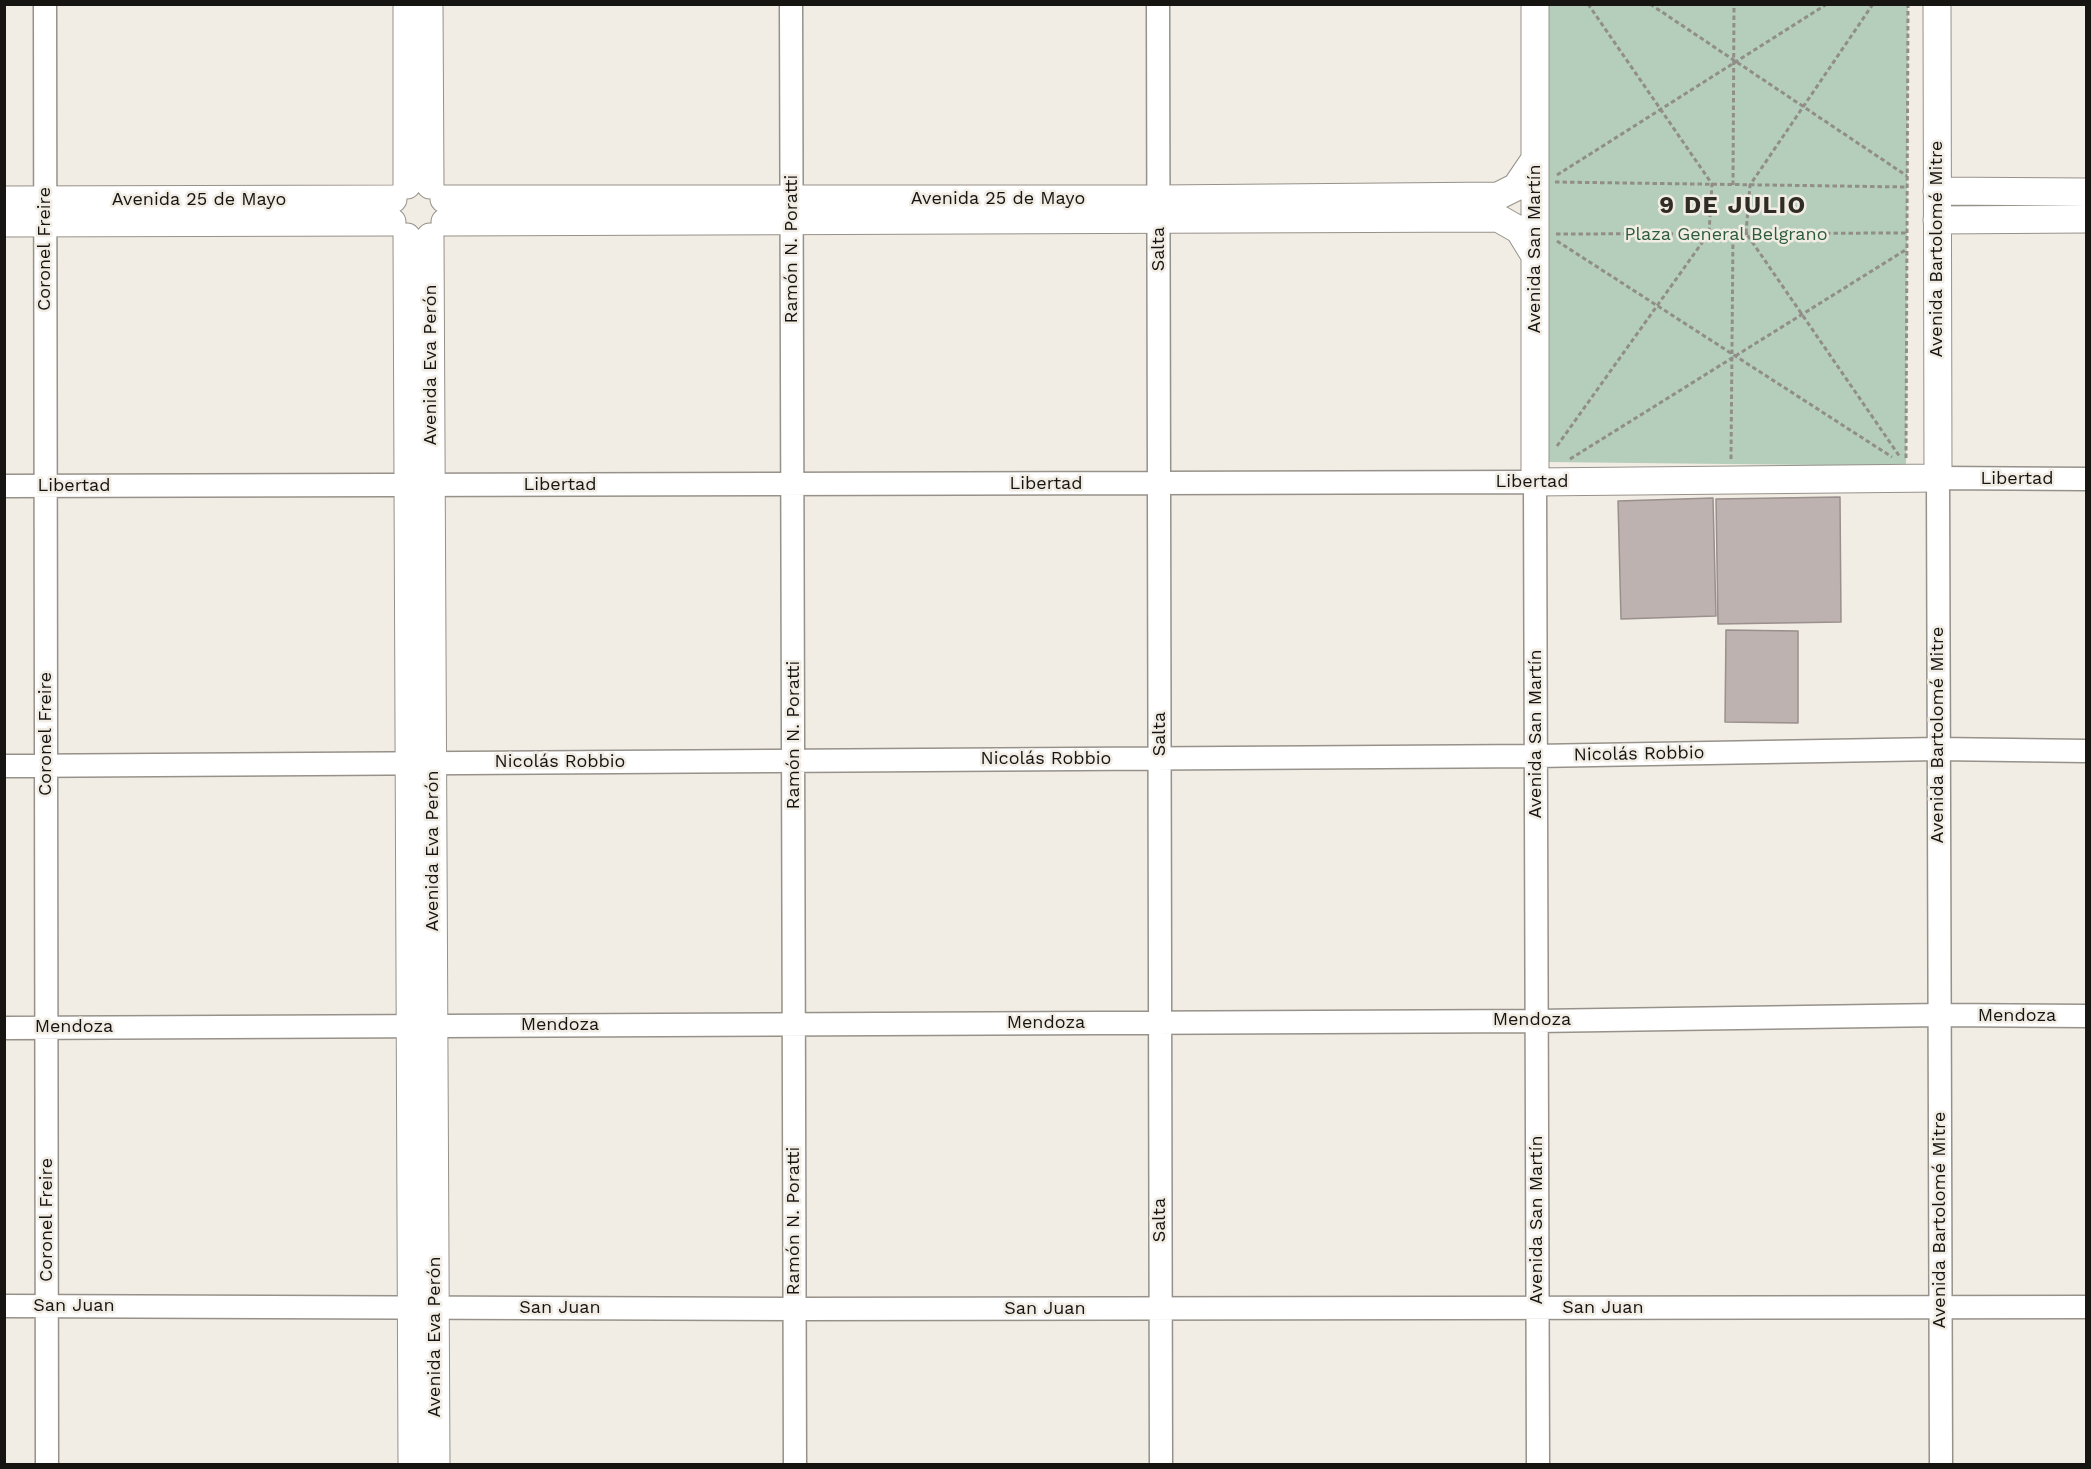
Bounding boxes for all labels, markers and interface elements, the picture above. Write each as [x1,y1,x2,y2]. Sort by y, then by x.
street label: Avenida Bartolomé Mitre [1926,141,1948,357]
street label: Avenida San Martín [1524,164,1546,334]
street label: Ramón N. Poratti [781,175,803,323]
street label: Coronel Freire [34,187,56,311]
street label: Avenida 25 de Mayo [911,188,1085,210]
street label: Avenida 25 de Mayo [112,189,286,211]
district label: 9 DE JULIO [1659,192,1807,220]
park label: Plaza General Belgrano [1625,224,1827,246]
street label: Salta [1148,227,1170,271]
street label: Avenida Eva Perón [420,284,442,446]
street label: Libertad [1980,468,2054,490]
street label: Libertad [1495,471,1569,493]
street label: Libertad [1009,473,1083,495]
street label: Libertad [523,474,597,496]
street label: Libertad [37,475,111,497]
street label: Avenida Bartolomé Mitre [1927,627,1949,843]
street label: Avenida San Martín [1525,649,1547,819]
street label: Ramón N. Poratti [783,661,805,809]
street label: Coronel Freire [35,672,57,796]
street label: Salta [1149,712,1171,756]
street label: Nicolás Robbio [1573,742,1705,766]
street label: Nicolás Robbio [981,748,1111,770]
street label: Nicolás Robbio [495,751,625,773]
street label: Avenida Eva Perón [422,770,444,932]
street label: Mendoza [1978,1005,2056,1027]
street label: Mendoza [1493,1009,1571,1031]
street label: Mendoza [1007,1012,1085,1034]
street label: Mendoza [521,1014,599,1036]
street label: Mendoza [35,1016,113,1038]
street label: Avenida Bartolomé Mitre [1929,1112,1951,1328]
street label: Avenida San Martín [1526,1135,1548,1305]
street label: Ramón N. Poratti [783,1147,805,1295]
street label: Coronel Freire [36,1158,58,1282]
street label: Salta [1149,1198,1171,1242]
street label: Avenida Eva Perón [424,1256,446,1418]
street label: San Juan [33,1295,115,1317]
street label: San Juan [519,1297,601,1319]
street label: San Juan [1562,1297,1644,1319]
street label: San Juan [1004,1298,1086,1320]

